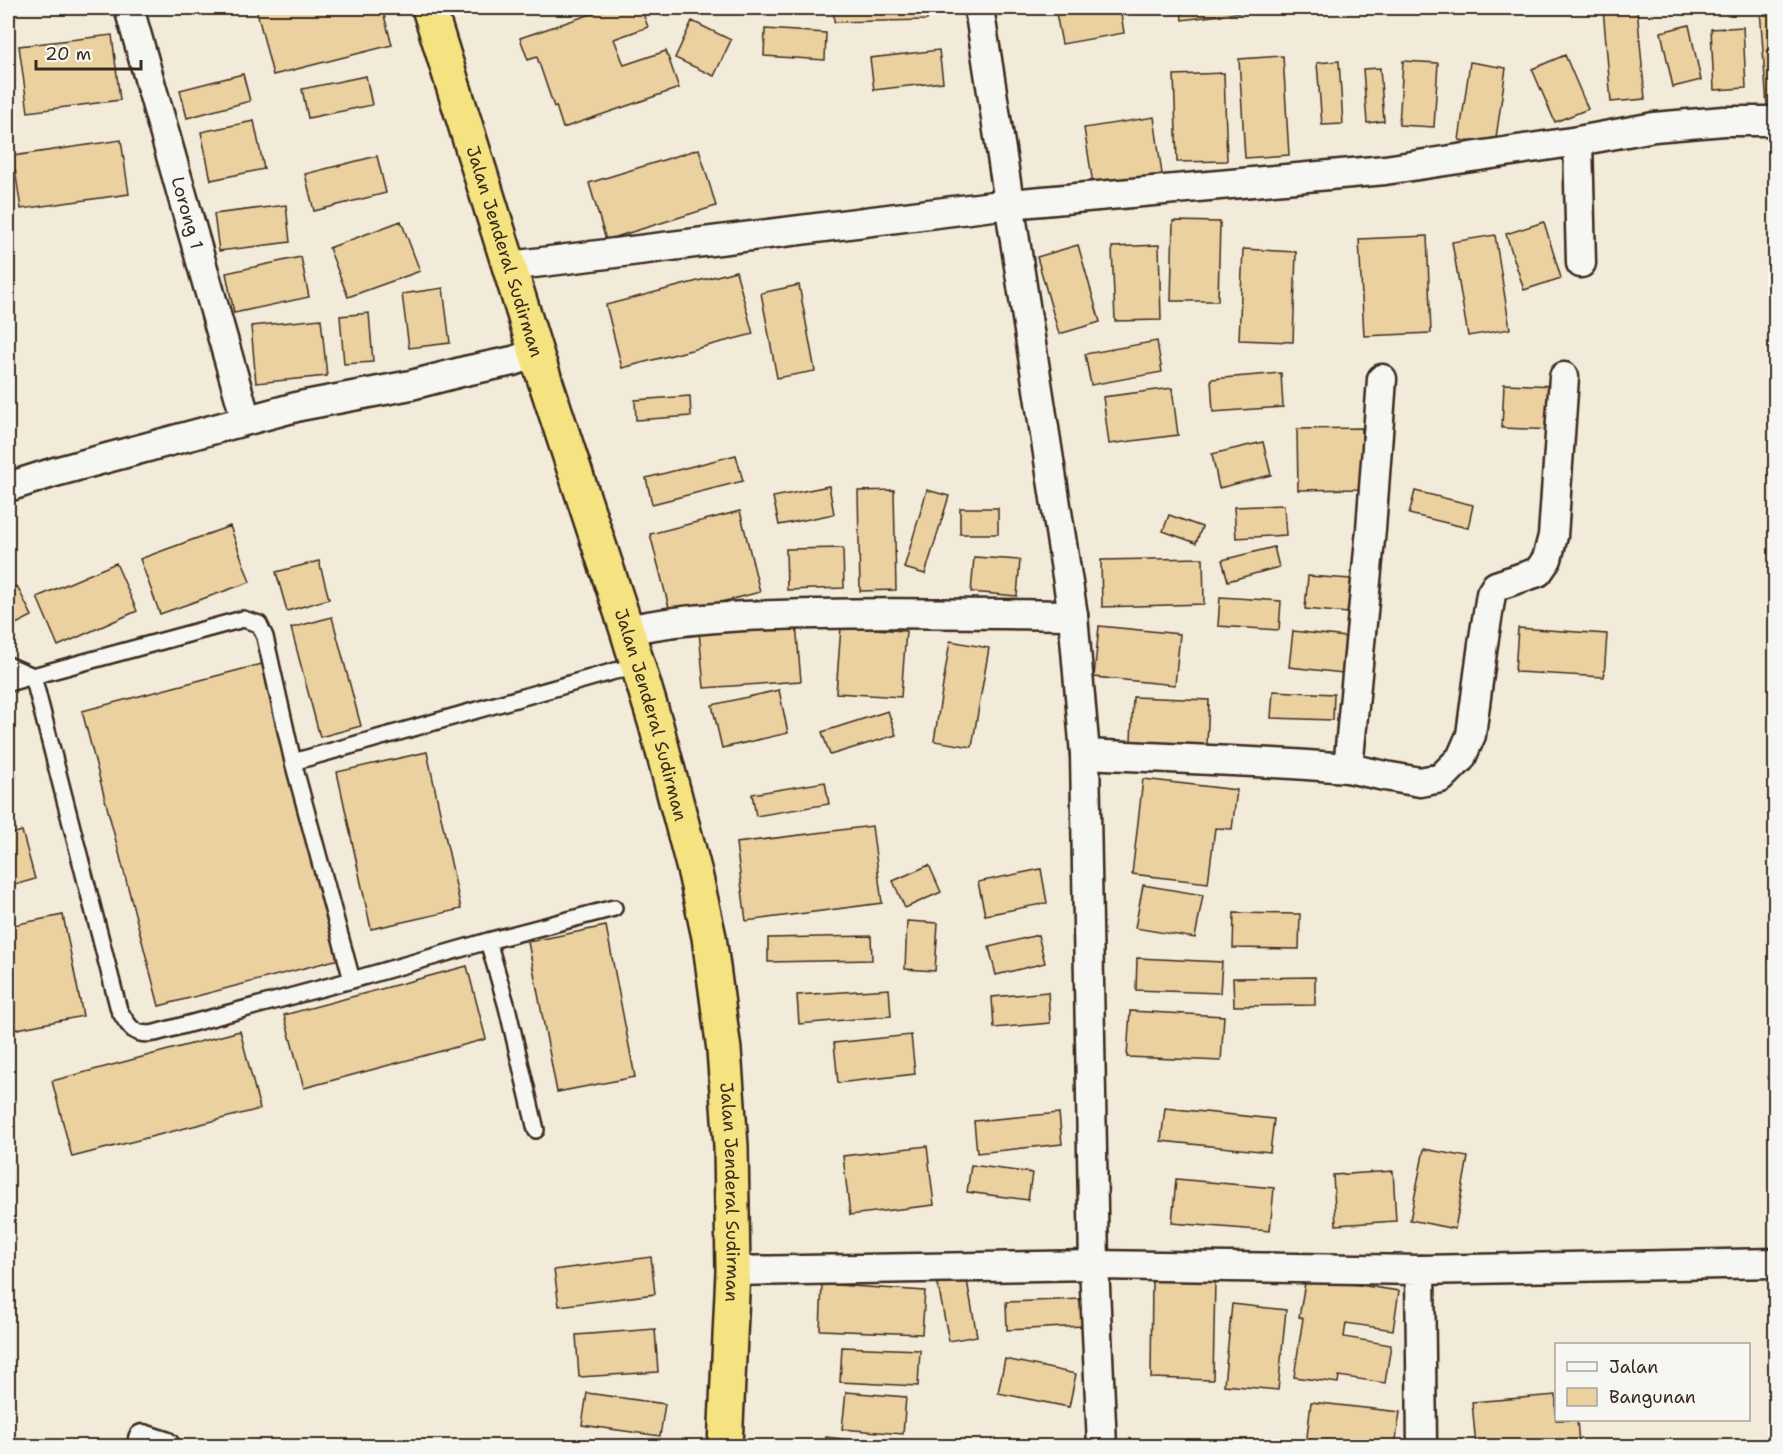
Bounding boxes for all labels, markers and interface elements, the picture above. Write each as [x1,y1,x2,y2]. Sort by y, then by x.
scale bar [36,33,141,71]
text: 20 m [45,42,91,66]
street label: Jalan Jenderal Sudirman [460,143,549,360]
street label: Lorong 1 [166,174,209,252]
street label: Jalan Jenderal Sudirman [609,606,693,824]
street label: Jalan Jenderal Sudirman [714,1081,745,1303]
legend [1555,1343,1750,1421]
text: Jalan [1609,1355,1658,1379]
text: Bangunan [1609,1385,1696,1409]

